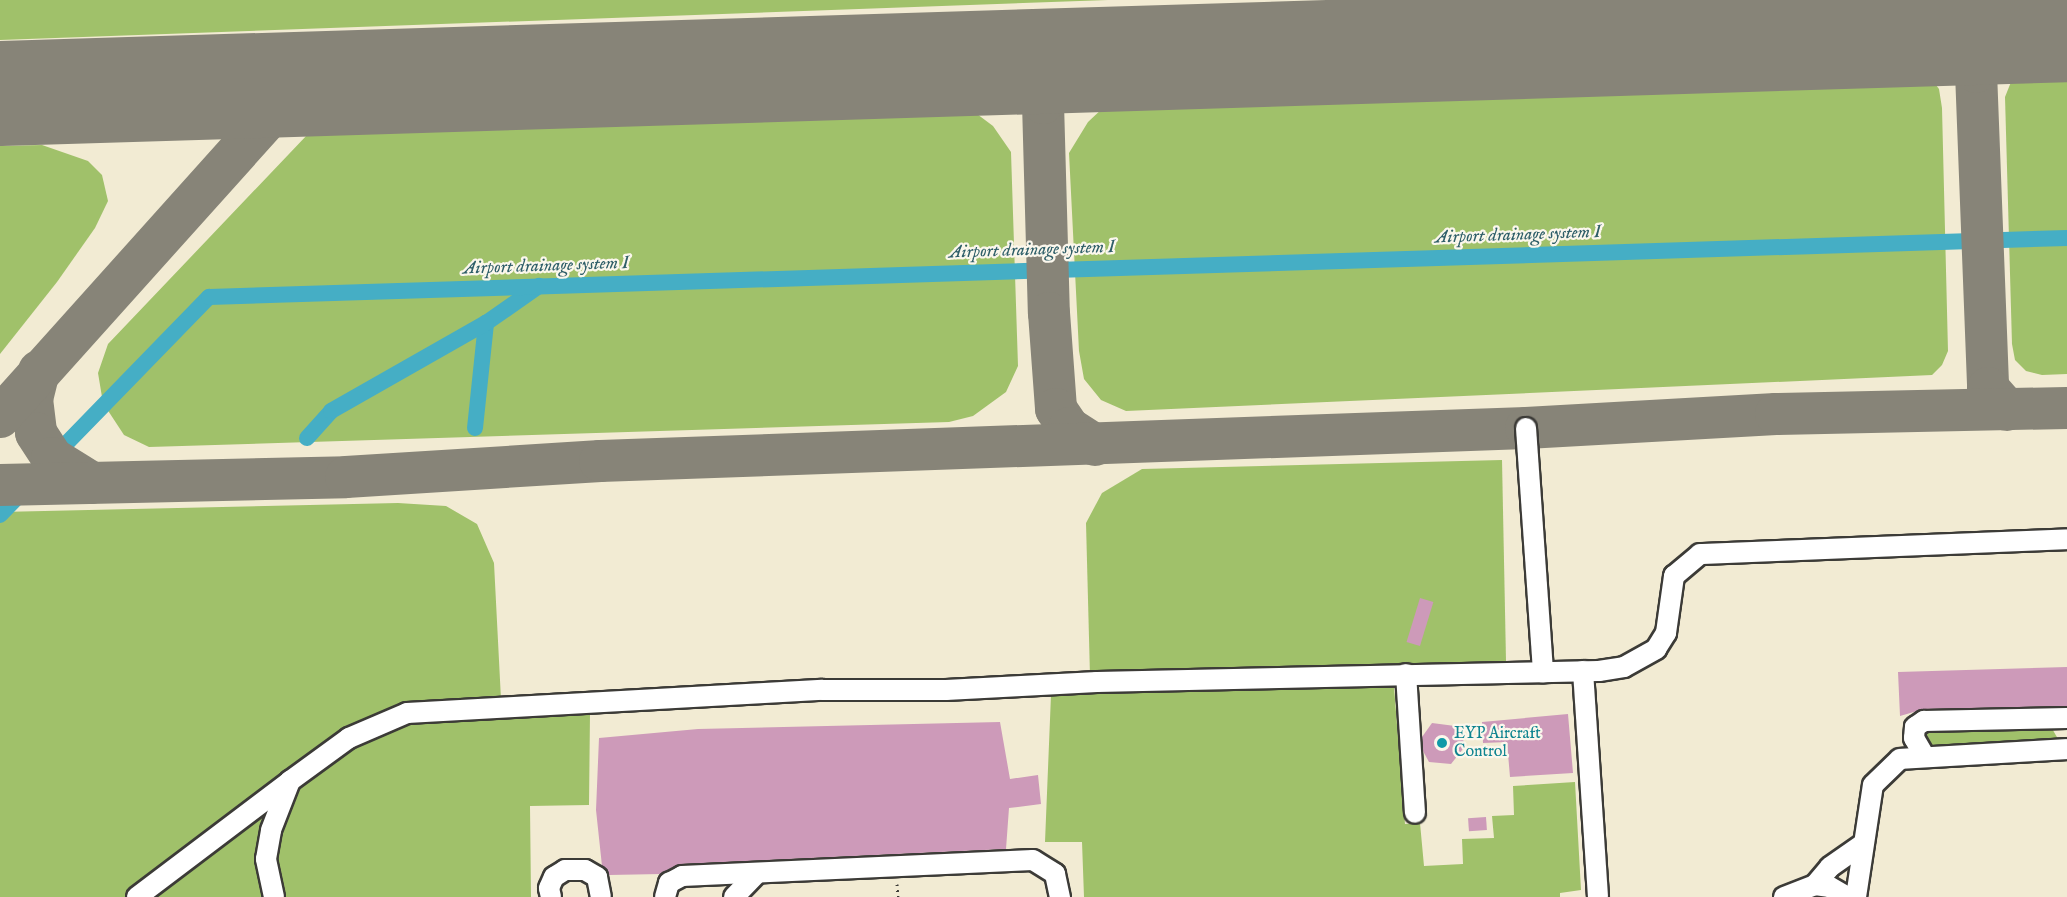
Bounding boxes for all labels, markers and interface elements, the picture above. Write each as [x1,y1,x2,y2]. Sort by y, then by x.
water label: Airport drainage system I [1435,222,1601,250]
water label: Airport drainage system I [949,237,1115,265]
water label: Airport drainage system I [463,253,629,281]
place label: EYP Aircraft Control [1454,724,1541,762]
marker: EYP Aircraft Control [1435,736,1449,750]

